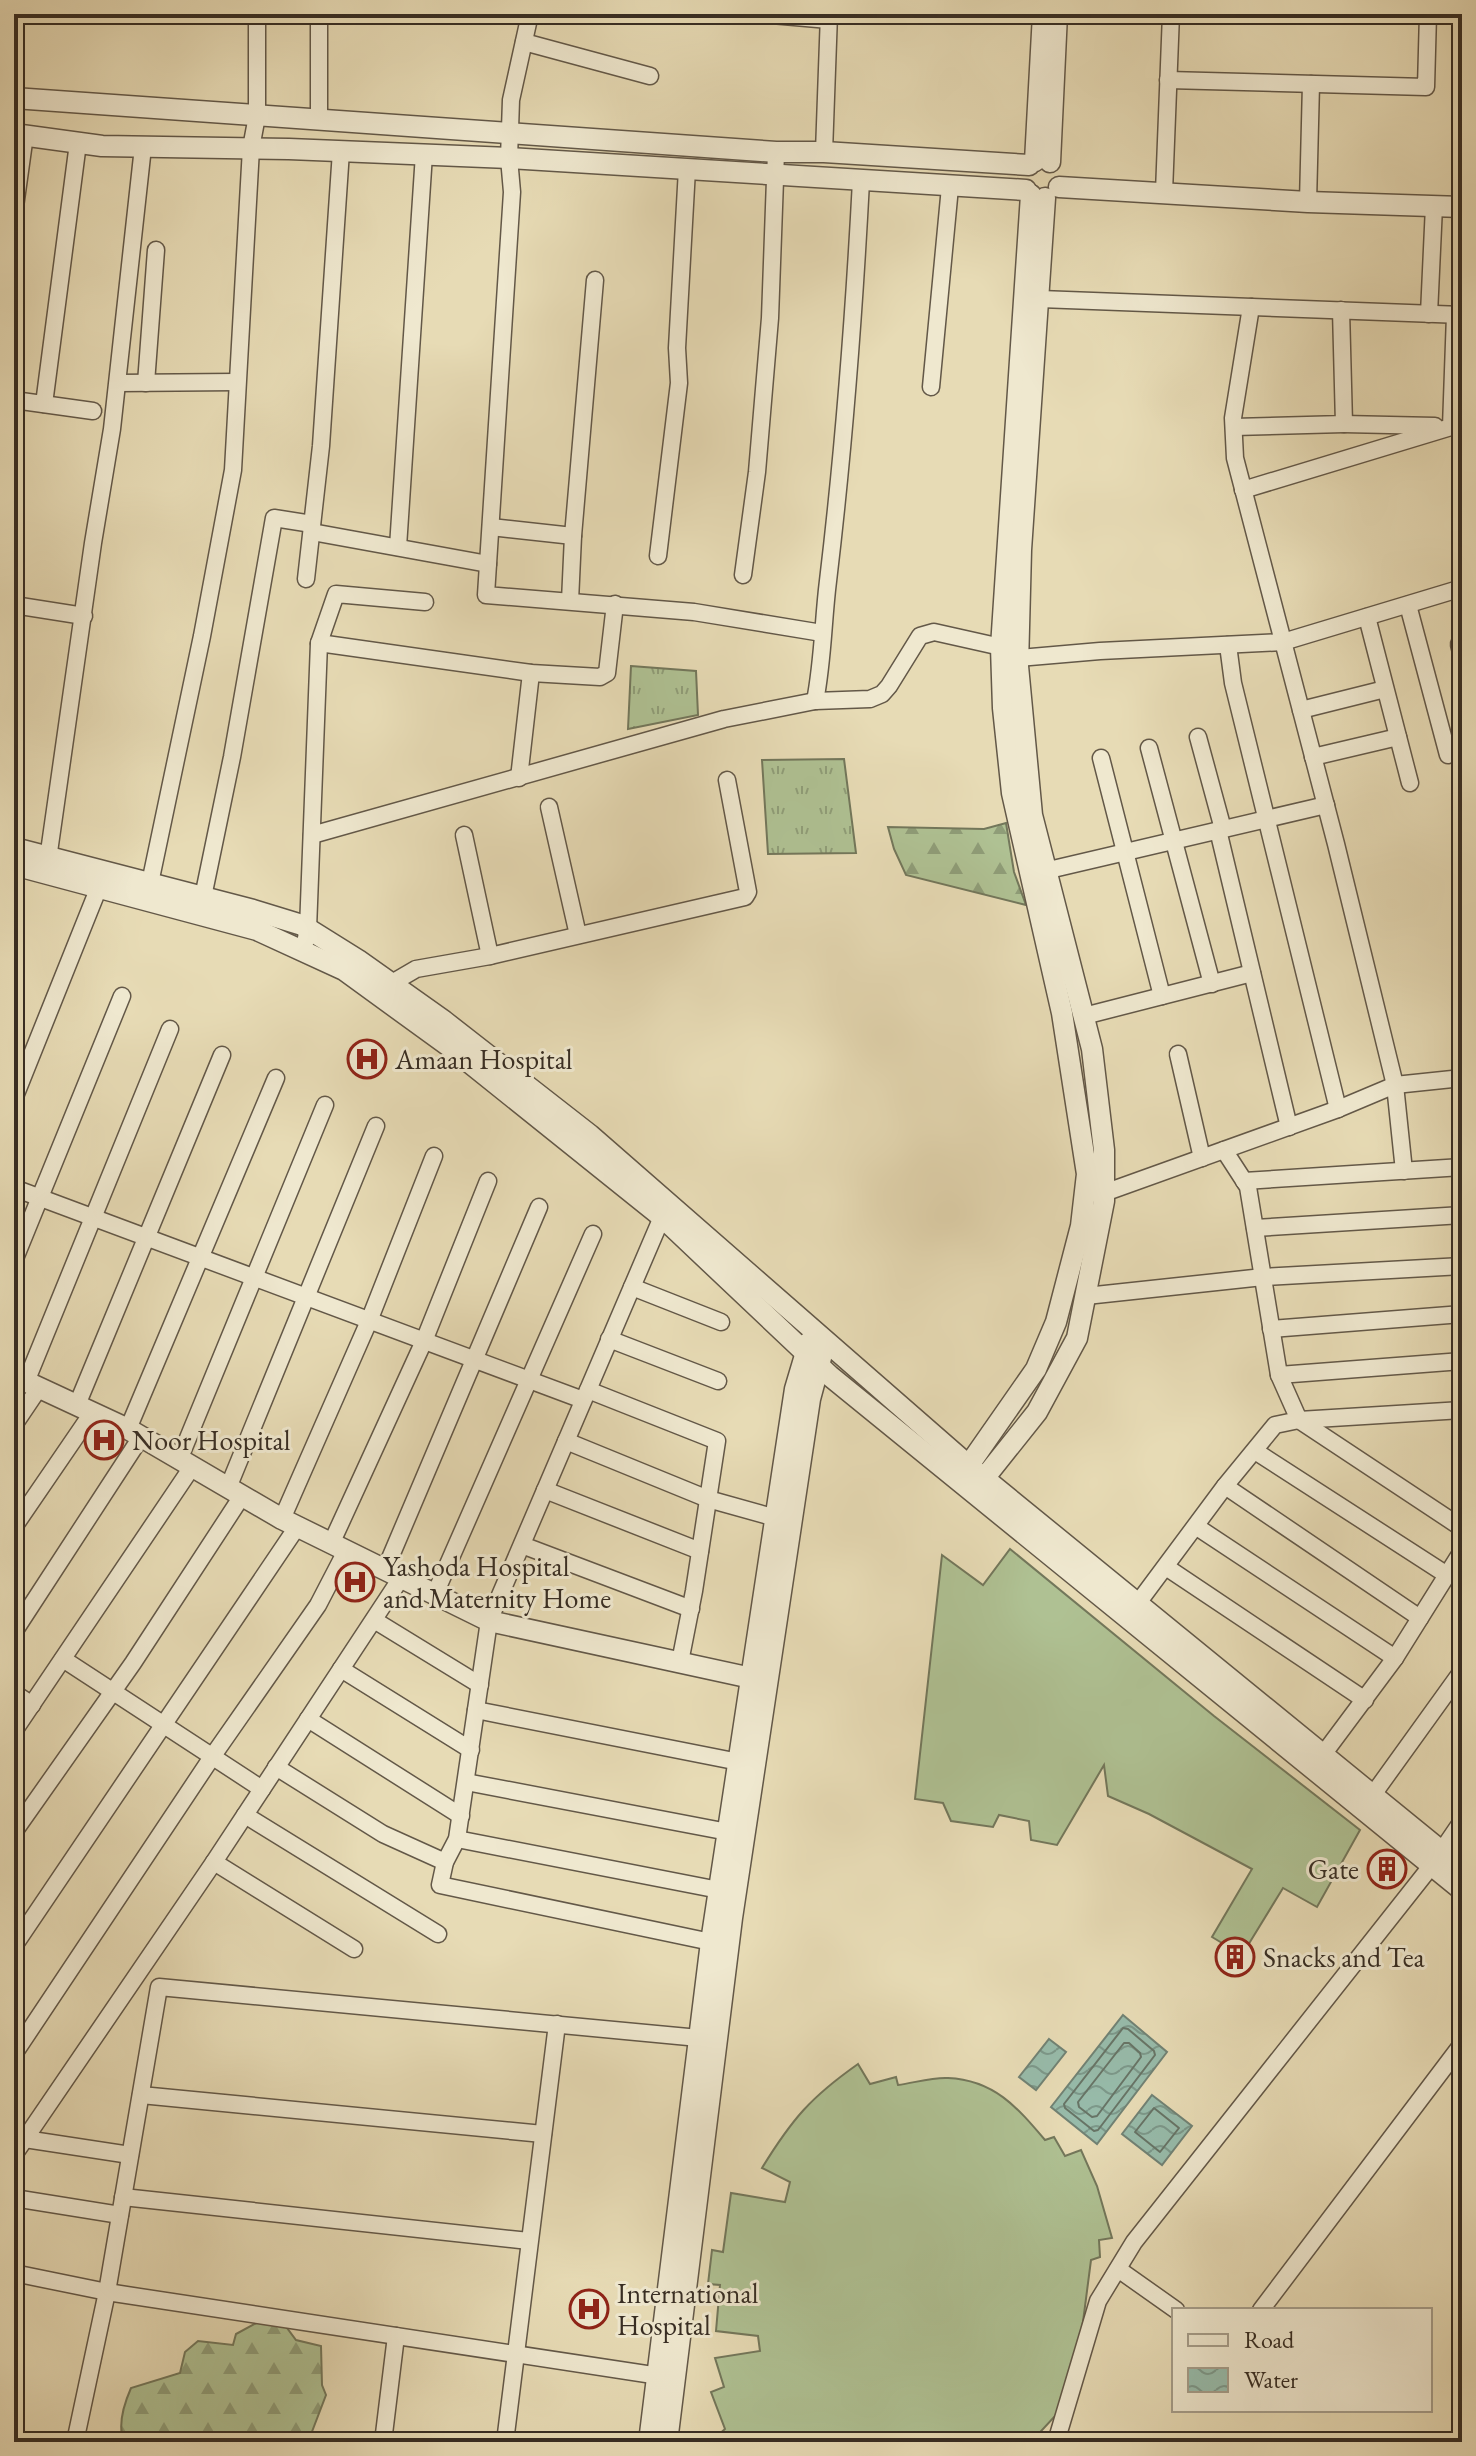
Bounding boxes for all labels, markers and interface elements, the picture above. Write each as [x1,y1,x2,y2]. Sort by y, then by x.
hospital icon: Amaan Hospital [346,1038,388,1080]
place label: Amaan Hospital [394,1041,573,1077]
hospital icon: Noor Hospital [83,1419,125,1461]
place label: Noor Hospital [132,1422,291,1458]
place label: Yashoda Hospital and Maternity Home [383,1548,611,1616]
hospital icon: Yashoda Hospital and Maternity Home [334,1561,376,1603]
building icon: Gate [1366,1848,1408,1890]
place label: Gate [1308,1851,1359,1887]
building icon: Snacks and Tea [1214,1936,1256,1978]
place label: Snacks and Tea [1263,1939,1426,1975]
place label: International Hospital [617,2275,759,2343]
hospital icon: International Hospital [568,2288,610,2330]
legend [1172,2308,1432,2412]
text: Road [1244,2324,1295,2355]
text: Water [1244,2364,1298,2395]

